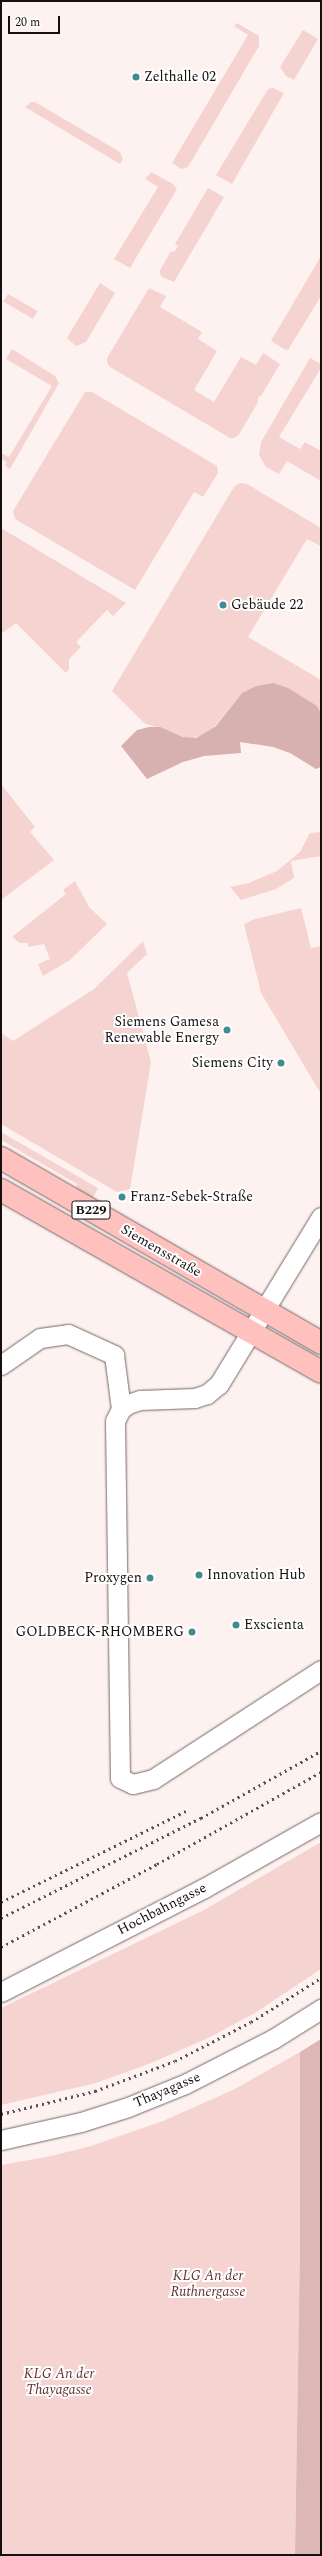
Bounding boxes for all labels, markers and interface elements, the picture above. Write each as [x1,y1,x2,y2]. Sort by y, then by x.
scale bar [10,8,62,34]
text: 20 m [15,13,40,32]
place label: Zelthalle 02 [144,69,216,85]
marker: Zelthalle 02 [131,72,141,82]
place label: Gebäude 22 [231,597,303,613]
marker: Gebäude 22 [218,600,228,610]
place label: Siemens Gamesa Renewable Energy [105,1014,219,1046]
marker: Siemens Gamesa Renewable Energy [222,1025,232,1035]
place label: Siemens City [192,1055,273,1071]
marker: Siemens City [276,1058,286,1068]
place label: Franz-Sebek-Straße [130,1189,253,1205]
marker: Franz-Sebek-Straße [117,1192,127,1202]
road number: B229 [71,1199,111,1221]
street label: Siemensstraße [118,1221,204,1281]
place label: Innovation Hub [207,1567,305,1583]
place label: Proxygen [84,1570,142,1586]
marker: Innovation Hub [194,1570,204,1580]
marker: Proxygen [145,1573,155,1583]
place label: Exscienta [244,1617,304,1633]
marker: Exscienta [231,1620,241,1630]
place label: GOLDBECK-RHOMBERG [16,1624,184,1640]
marker: GOLDBECK-RHOMBERG [187,1627,197,1637]
street label: Hochbahngasse [115,1879,209,1939]
street label: Thayagasse [131,2068,203,2112]
park label: KLG An der Ruthnergasse [171,2268,245,2300]
park label: KLG An der Thayagasse [24,2366,94,2398]

